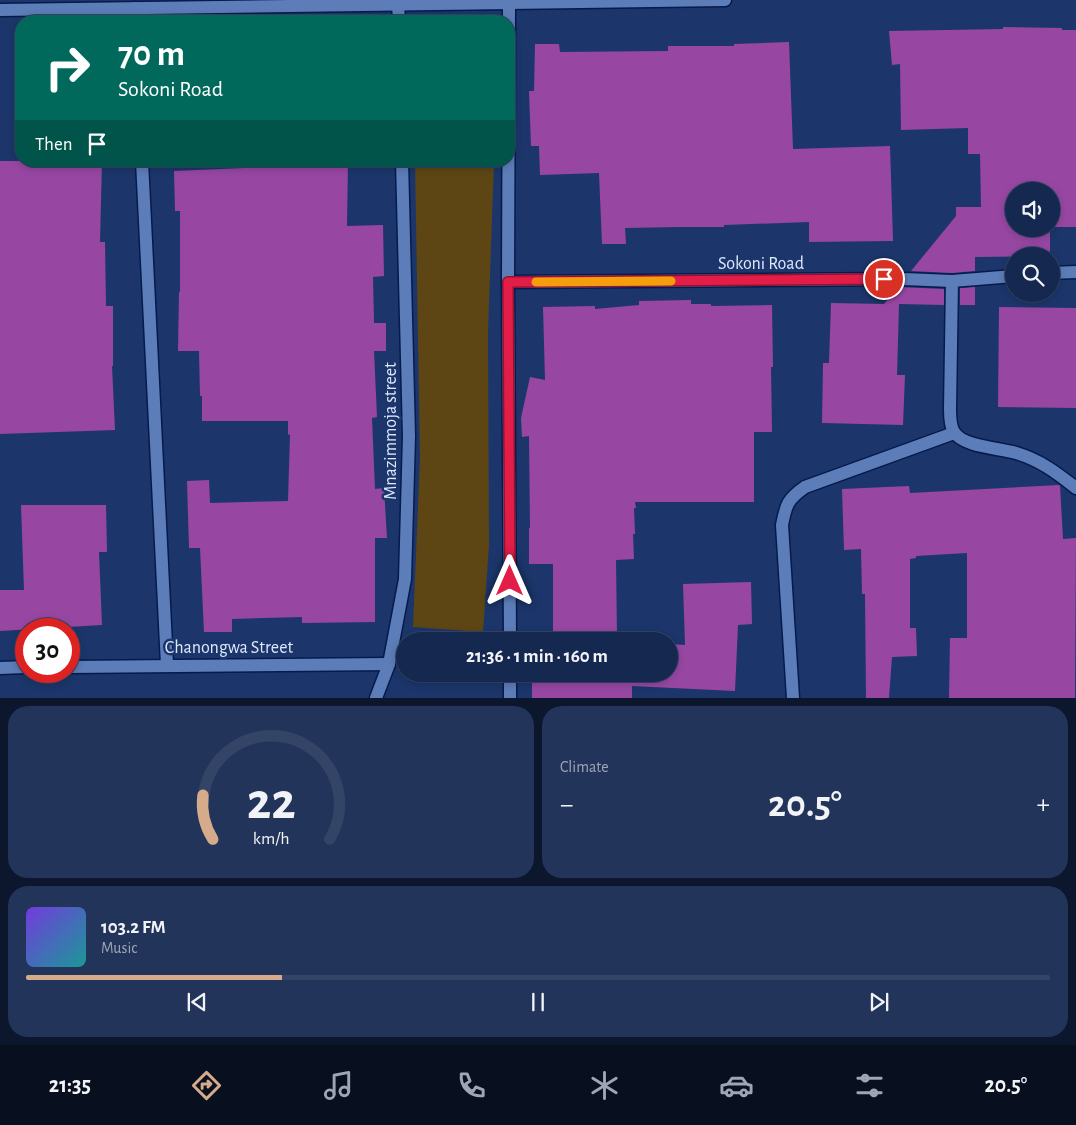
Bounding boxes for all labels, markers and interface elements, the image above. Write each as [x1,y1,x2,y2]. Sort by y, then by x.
icon: right [35,35,100,100]
text: 70 m [118,37,185,72]
text: Sokoni Road [118,78,223,100]
icon: arrive [83,130,111,158]
text: Then [35,135,73,154]
map controls [1005,182,1060,302]
button: sound [1005,182,1060,237]
button: search [1005,247,1060,302]
street label: Sokoni Road [718,255,804,273]
pin [863,258,905,300]
icon: arrive [870,265,898,293]
street label: Mnazimmoja street [382,362,400,500]
position arrow [483,554,535,606]
speed limit sign: 30 [15,618,80,683]
street label: Chanongwa Street [165,639,293,657]
text: 21:36 · 1 min · 160 m [466,647,608,666]
text: Climate [560,759,609,775]
text: 22 [247,776,295,828]
text: 20.5° [768,786,842,824]
text: − [560,791,573,819]
text: + [1037,791,1050,819]
text: km/h [253,830,289,848]
text: 103.2 FM [101,918,166,937]
text: Music [101,940,137,956]
icon: previous [183,988,211,1016]
icon: pause [524,988,552,1016]
icon: next [865,988,893,1016]
icon: directions [189,1068,224,1103]
icon: music [321,1068,356,1103]
icon: phone [454,1068,489,1103]
icon: climate [587,1068,622,1103]
icon: car [719,1068,754,1103]
icon: filters [852,1068,887,1103]
text: 21:35 [49,1074,91,1096]
text: 20.5° [984,1074,1027,1096]

